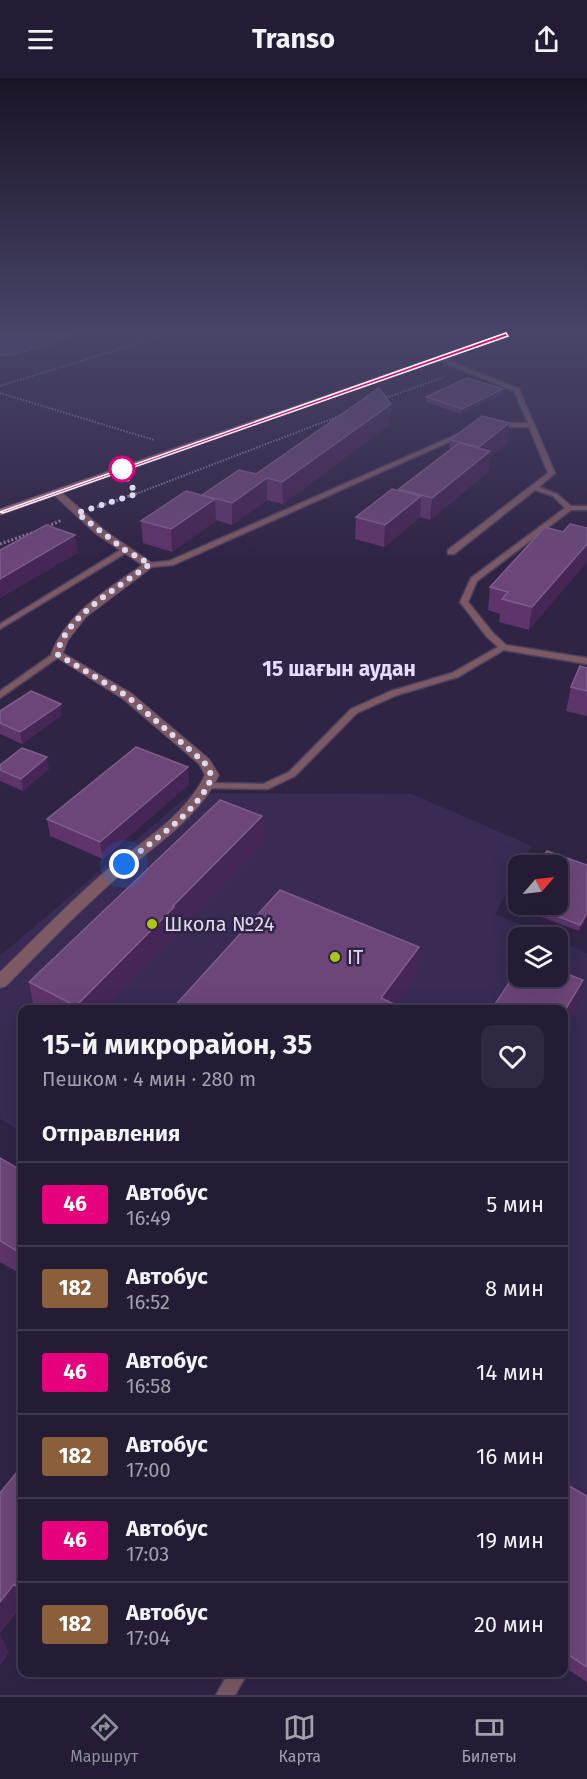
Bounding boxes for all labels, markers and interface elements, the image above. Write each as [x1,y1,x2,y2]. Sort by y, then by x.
icon: menu [24,23,57,56]
text: Transo [252,23,335,55]
icon: share [530,23,563,56]
unlabelled marker [109,456,135,482]
district label: 15 шағын аудан [262,656,416,682]
your location [109,849,139,879]
north arrow [508,855,568,915]
map controls [508,855,568,987]
place label: Школа №24 [164,912,275,936]
marker: Школа №24 [145,917,159,931]
button: layers [508,927,568,987]
place label: IT [347,945,364,969]
marker: IT [328,950,342,964]
button: heart [481,1025,544,1088]
text: 15-й микрорайон, 35 [42,1028,312,1061]
text: Пешком · 4 мин · 280 m [42,1067,256,1091]
text: Отправления [42,1120,180,1147]
text: Автобус [126,1179,208,1206]
text: 46 [63,1191,87,1217]
text: 5 мин [486,1191,544,1218]
text: 16:49 [126,1206,171,1230]
text: Автобус [126,1263,208,1290]
text: 182 [59,1275,91,1301]
text: 8 мин [485,1275,544,1302]
text: 16:52 [126,1290,170,1314]
text: Автобус [126,1347,208,1374]
text: 46 [63,1359,87,1385]
text: 14 мин [476,1359,544,1386]
text: 16:58 [126,1374,171,1398]
text: Автобус [126,1431,208,1458]
text: 182 [59,1443,91,1469]
text: 16 мин [476,1443,544,1470]
text: 17:00 [126,1458,171,1482]
text: Автобус [126,1515,208,1542]
text: 46 [63,1527,87,1553]
text: 19 мин [476,1527,544,1554]
text: 17:03 [126,1542,169,1566]
text: Автобус [126,1599,208,1626]
text: 182 [59,1611,91,1637]
text: 20 мин [474,1611,544,1638]
text: 17:04 [126,1626,170,1650]
tab: Маршрут [70,1711,138,1766]
tab: Карта [279,1711,321,1766]
tab: Билеты [461,1711,517,1766]

